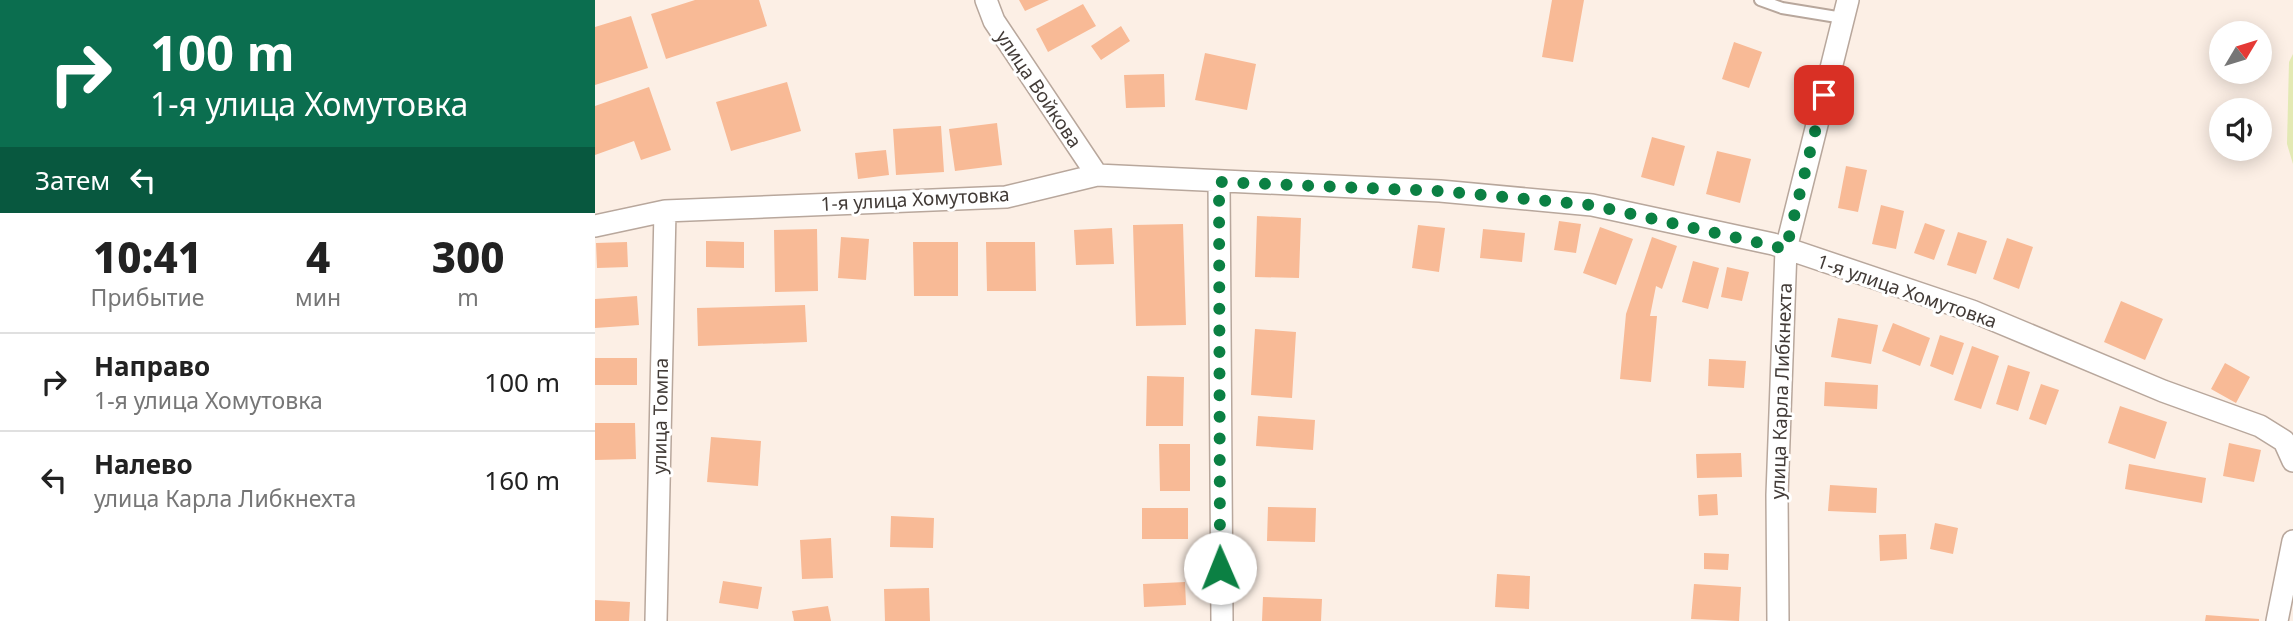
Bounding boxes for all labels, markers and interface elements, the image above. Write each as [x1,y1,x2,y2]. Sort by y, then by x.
text: 100 m [150,19,295,85]
north arrow [2209,21,2271,84]
map controls [2209,21,2272,161]
street label: улица Войкова [990,25,1088,153]
icon: right [35,28,126,119]
pin [1794,65,1854,125]
icon: arrive [1805,76,1843,114]
text: 1-я улица Хомутовка [150,82,468,125]
button: sound [2209,98,2272,161]
icon: left [124,161,162,199]
text: Затем [35,162,110,198]
street label: 1-я улица Хомутовка [820,181,1010,217]
text: 10:41 [93,228,202,285]
text: 4 [306,228,330,285]
text: 300 [432,228,504,285]
street label: 1-я улица Хомутовка [1813,248,2001,334]
text: Прибытие [91,281,205,313]
text: мин [295,281,341,313]
text: m [457,281,479,313]
street label: улица Карла Либкнехта [1764,282,1798,500]
text: Направо [94,348,210,384]
street label: улица Томпа [646,357,674,475]
icon: right [35,363,73,401]
text: 100 m [484,364,560,400]
text: 1-я улица Хомутовка [94,384,323,416]
text: Налево [94,446,193,482]
icon: left [35,461,73,499]
text: 160 m [484,462,560,498]
text: улица Карла Либкнехта [94,482,356,514]
position arrow [1183,531,1257,605]

